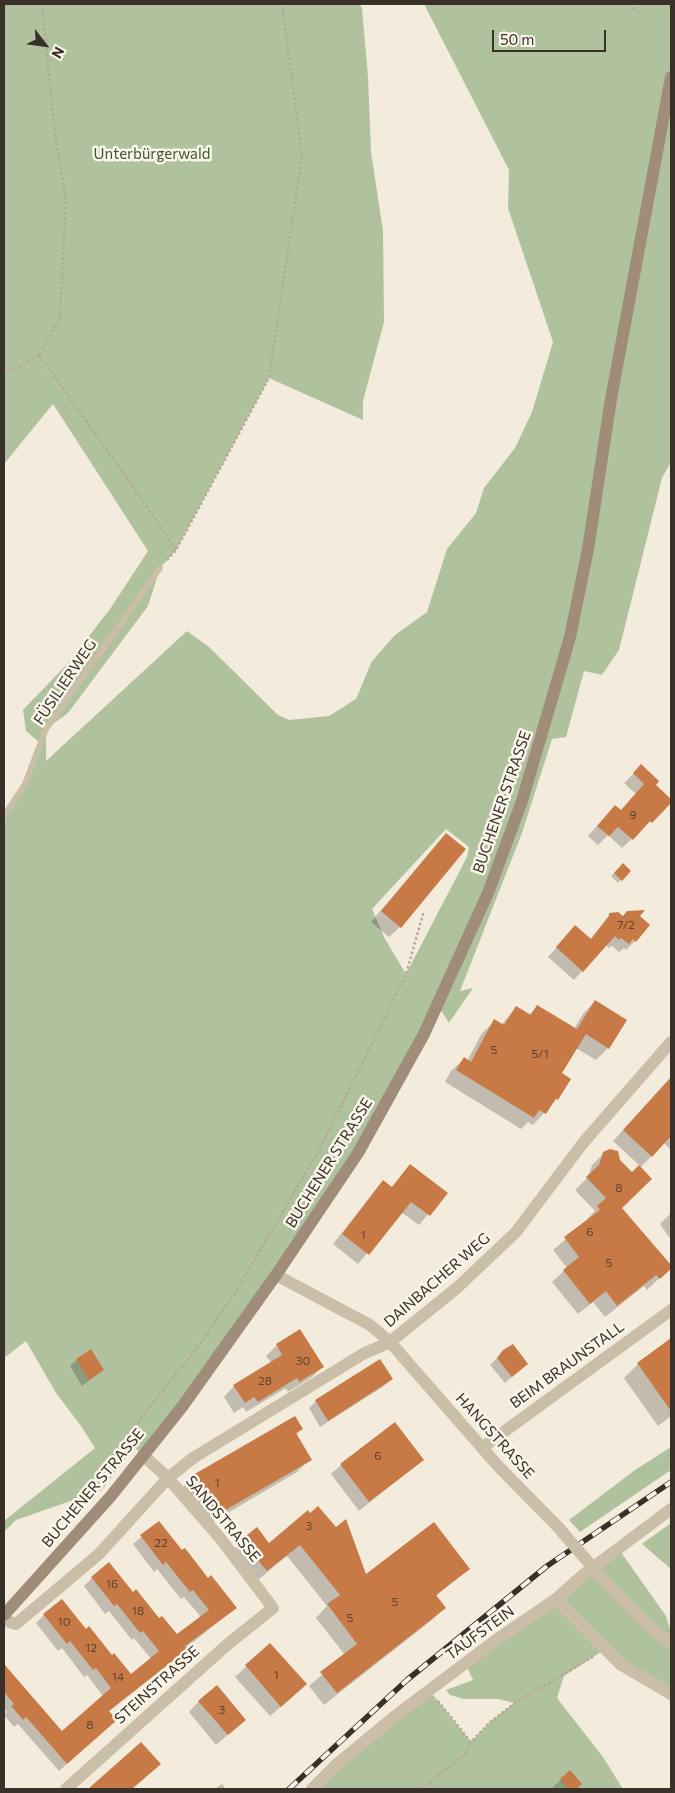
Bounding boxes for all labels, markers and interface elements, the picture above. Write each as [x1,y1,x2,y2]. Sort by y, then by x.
north arrow [20,20,70,70]
scale bar [495,20,609,52]
text: 50 m [500,30,534,48]
text: N [48,44,68,62]
park label: Unterbürgerwald [94,145,210,163]
street label: FÜSILIERWEG [30,636,100,728]
street label: BUCHENER STRASSE [469,728,535,876]
house number: 9 [629,808,637,822]
house number: 7/2 [617,918,635,932]
house number: 5 [491,1043,497,1057]
house number: 5/1 [531,1047,549,1061]
street label: BUCHENER STRASSE [282,1095,376,1231]
house number: 8 [615,1181,623,1195]
house number: 6 [586,1225,594,1239]
house number: 1 [360,1228,366,1242]
street label: DAINBACHER WEG [380,1229,494,1331]
house number: 5 [606,1256,612,1270]
street label: BEIM BRAUNSTALL [507,1318,627,1412]
house number: 30 [296,1354,310,1368]
house number: 28 [258,1374,272,1388]
street label: HANGSTRASSE [452,1389,538,1483]
street label: BUCHENER STRASSE [38,1425,148,1551]
house number: 6 [374,1449,382,1463]
street label: SANDSTRASSE [182,1472,264,1566]
house number: 1 [214,1476,220,1490]
house number: 3 [306,1519,312,1533]
house number: 22 [154,1536,168,1550]
house number: 16 [106,1577,118,1591]
house number: 5 [392,1595,398,1609]
street label: TAUFSTEIN [442,1602,518,1664]
house number: 18 [132,1604,144,1618]
house number: 5 [347,1611,353,1625]
house number: 10 [58,1615,70,1629]
house number: 12 [85,1641,97,1655]
street label: STEINSTRASSE [111,1642,203,1728]
house number: 1 [273,1668,279,1682]
house number: 14 [112,1670,124,1684]
house number: 3 [219,1703,225,1717]
house number: 8 [86,1718,94,1732]

